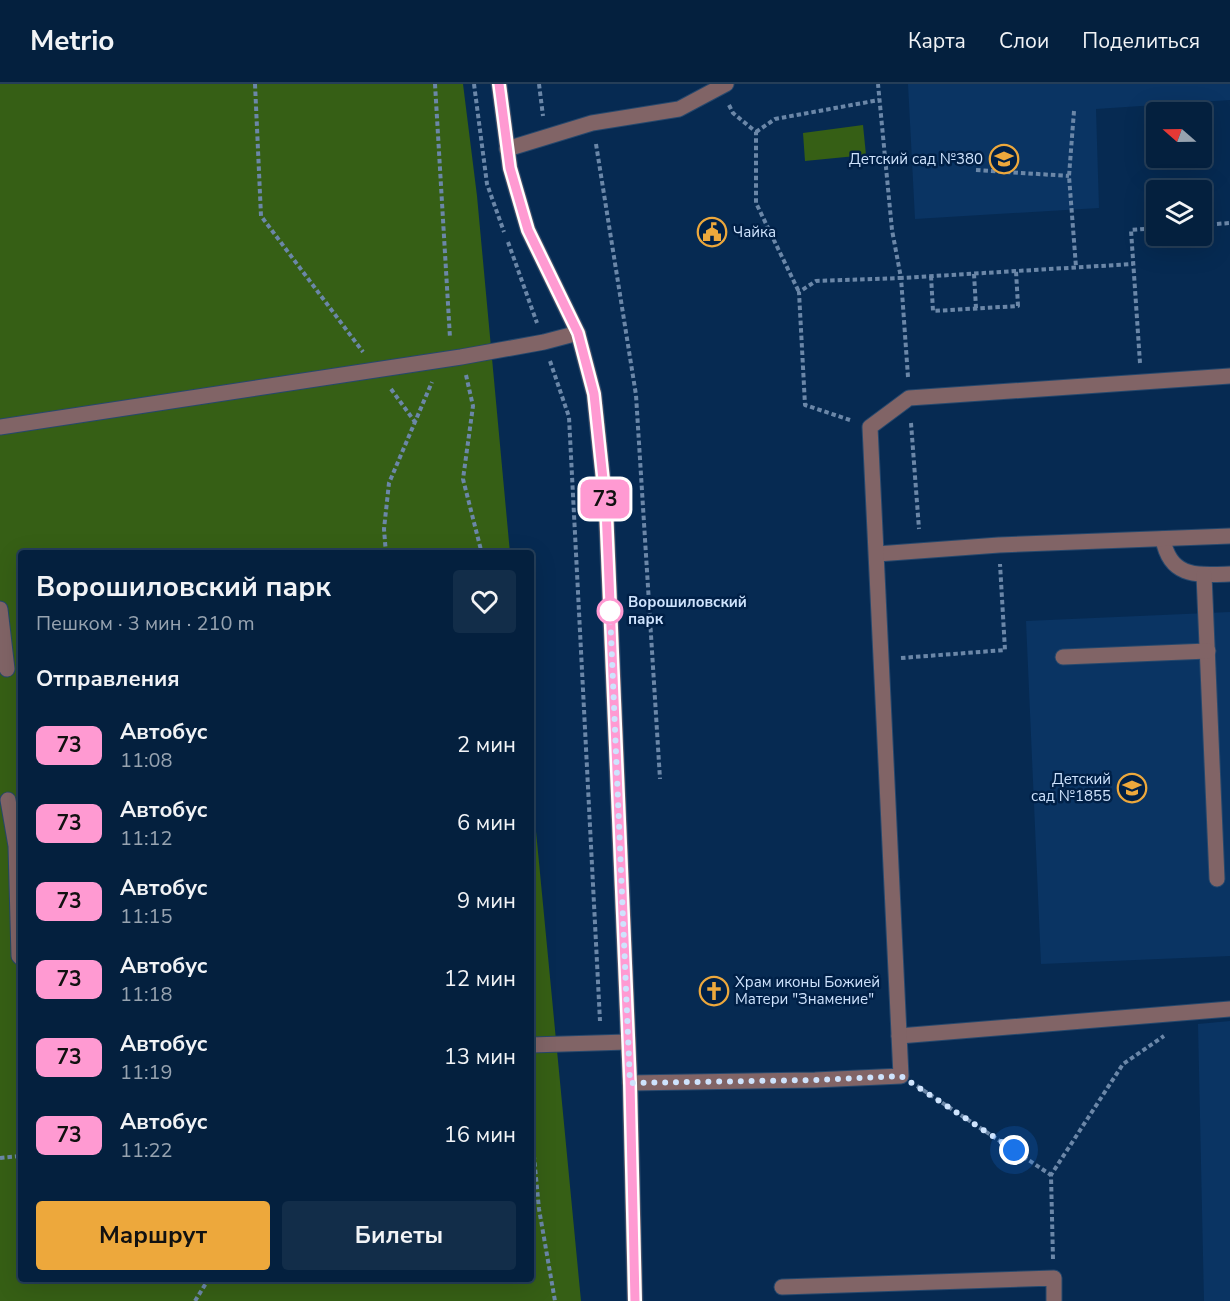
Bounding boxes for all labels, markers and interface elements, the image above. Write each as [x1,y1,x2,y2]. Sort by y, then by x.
text: Metrio [30,22,114,60]
text: Карта [908,27,966,55]
text: Слои [999,27,1049,55]
text: Поделиться [1082,27,1200,55]
north arrow [1146,102,1212,168]
map controls [1146,102,1212,246]
school or university icon: Детский сад №380 [988,143,1020,175]
place label: Детский сад №380 [849,149,983,169]
button: layers [1146,180,1212,246]
public building icon: Чайка [696,216,728,248]
place label: Чайка [733,222,776,242]
line badge: 73 [578,480,632,518]
text: 73 [592,485,618,513]
text: Ворошиловский парк [36,568,331,606]
button: heart [453,570,516,633]
place label: Ворошиловский парк [628,592,747,629]
marker: Ворошиловский парк [597,598,623,624]
text: Пешком · 3 мин · 210 m [36,610,255,637]
text: Отправления [36,664,180,694]
text: Автобус [120,717,208,747]
text: 2 мин [457,730,516,760]
text: 73 [56,731,82,759]
text: 11:08 [120,747,173,774]
place label: Детский сад №1855 [1031,769,1111,806]
school or university icon: Детский сад №1855 [1116,772,1148,804]
text: Автобус [120,795,208,825]
text: 6 мин [457,808,516,838]
text: 73 [56,809,82,837]
text: 11:12 [120,825,173,852]
text: Автобус [120,873,208,903]
text: 9 мин [457,886,516,916]
text: 73 [56,887,82,915]
text: 11:15 [120,903,173,930]
text: Автобус [120,951,208,981]
text: 12 мин [444,964,516,994]
text: 73 [56,965,82,993]
place label: Храм иконы Божией Матери "Знамение" [735,972,880,1009]
church icon: Храм иконы Божией Матери "Знамение" [698,975,730,1007]
text: 11:18 [120,981,173,1008]
text: Автобус [120,1029,208,1059]
text: 13 мин [444,1042,516,1072]
text: 73 [56,1043,82,1071]
text: 11:19 [120,1059,173,1086]
text: Автобус [120,1107,208,1137]
text: 16 мин [444,1120,516,1150]
text: 73 [56,1121,82,1149]
your location [999,1135,1029,1165]
text: 11:22 [120,1137,173,1164]
button: Маршрут [36,1201,270,1270]
button: Билеты [282,1201,516,1270]

